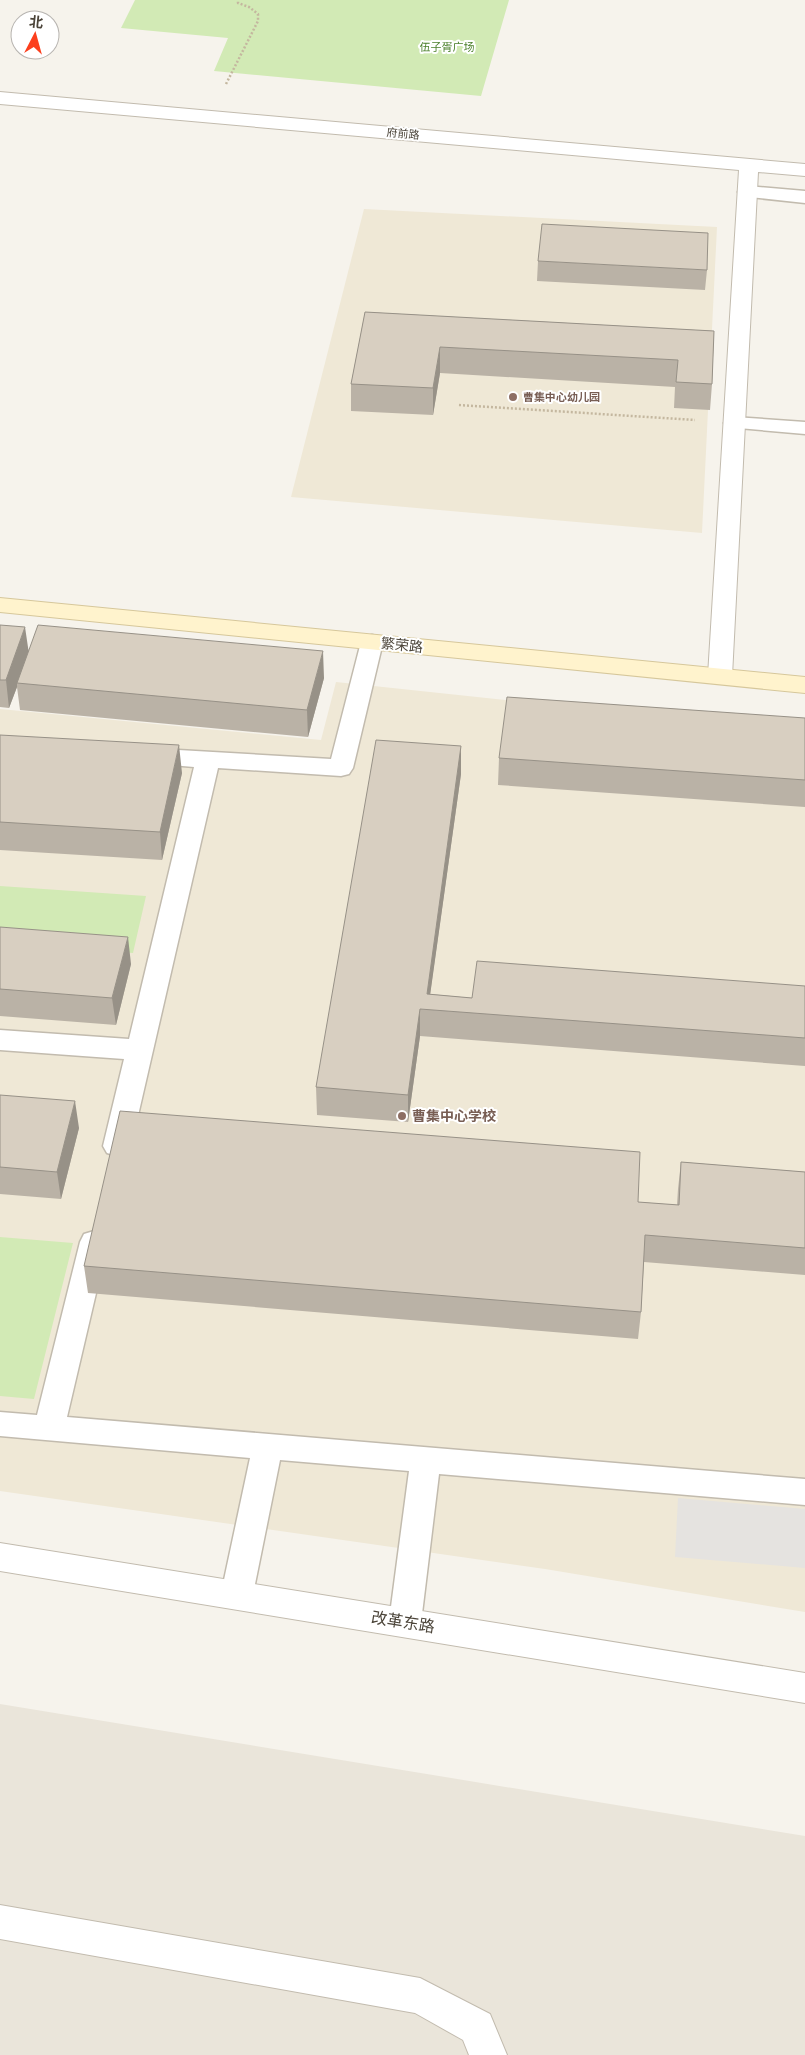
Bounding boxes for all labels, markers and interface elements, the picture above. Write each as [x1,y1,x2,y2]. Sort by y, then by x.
north arrow [10,10,60,60]
text: 北 [29,13,44,31]
park label: 伍子胥广场 [420,41,475,54]
street label: 府前路 [386,126,420,142]
marker: 曹集中心幼儿园 [507,391,519,403]
place label: 曹集中心幼儿园 [523,391,600,404]
street label: 繁荣路 [380,635,424,655]
place label: 曹集中心学校 [412,1108,496,1124]
marker: 曹集中心学校 [396,1110,408,1122]
street label: 改革东路 [370,1608,436,1636]

